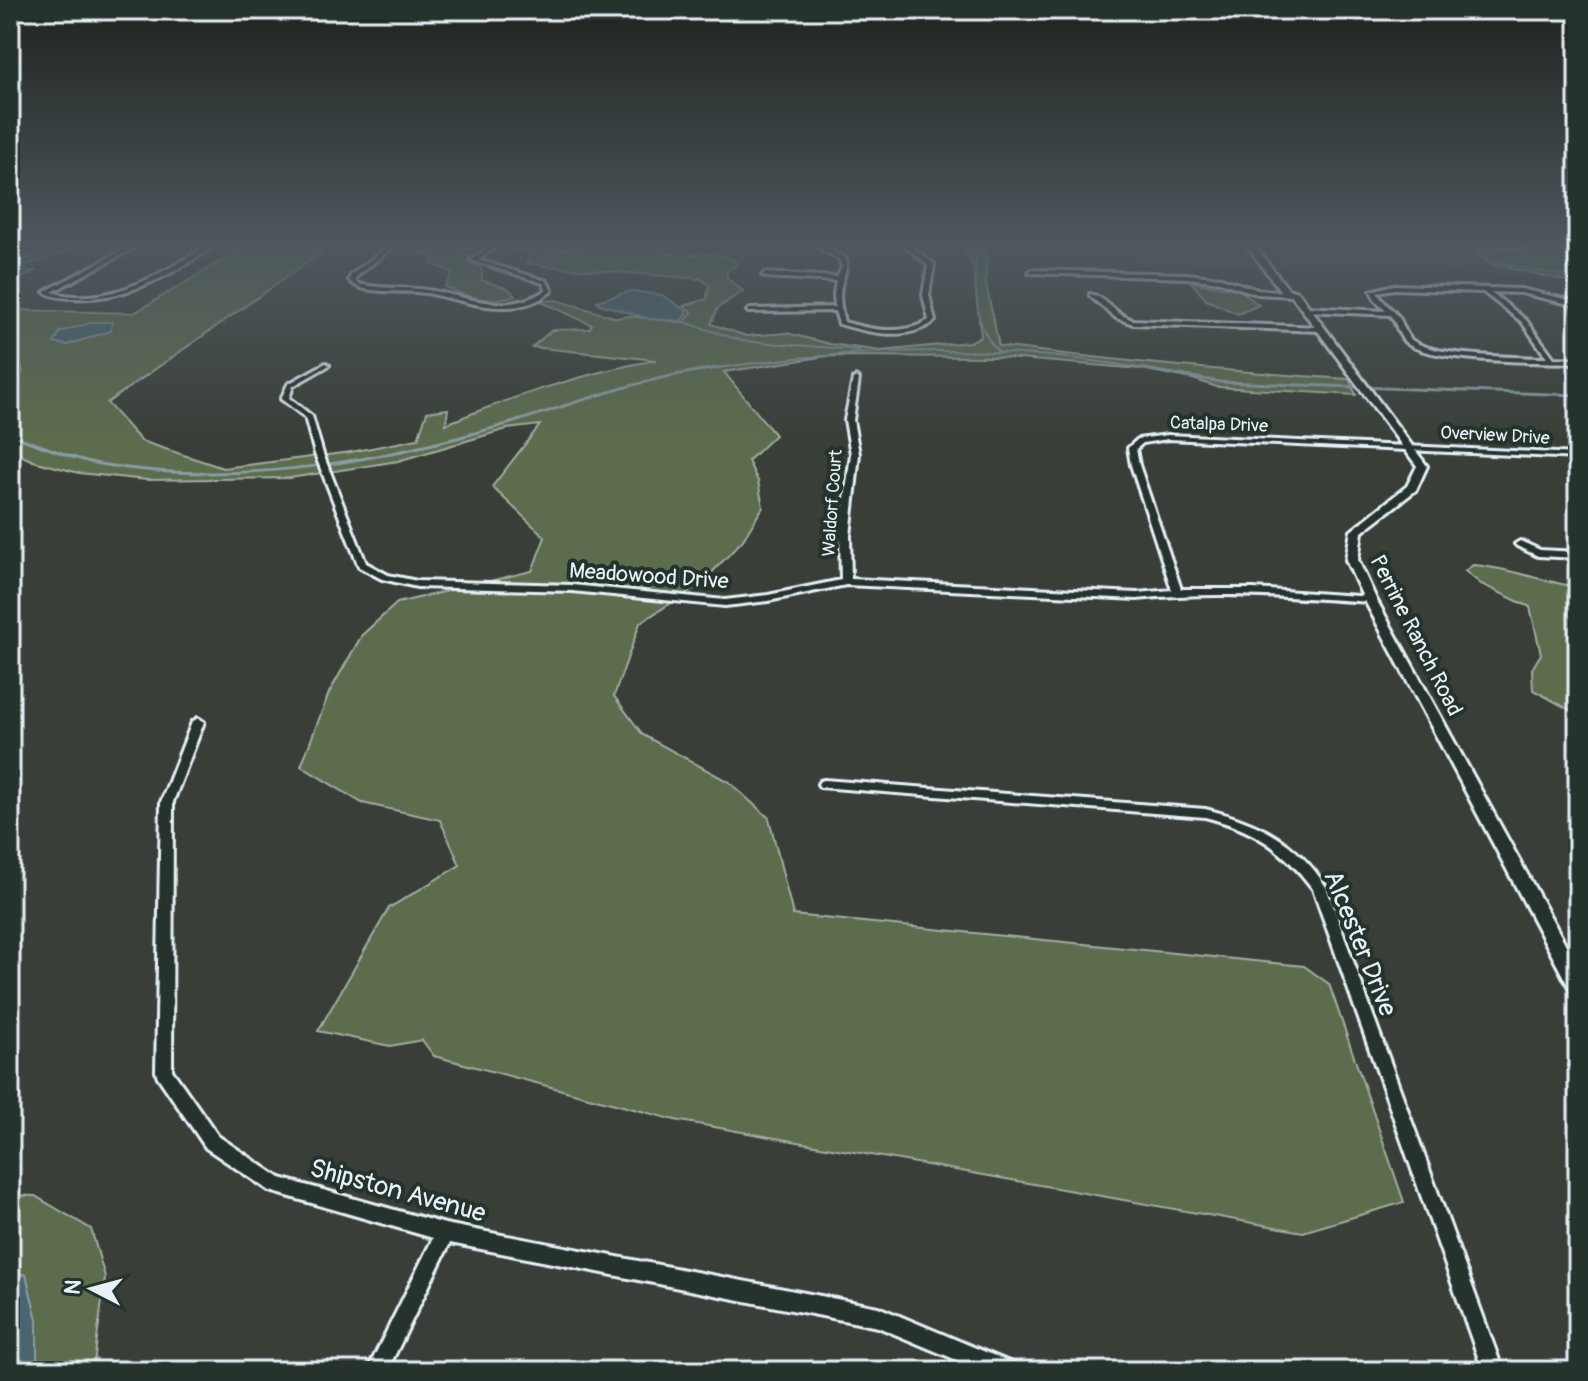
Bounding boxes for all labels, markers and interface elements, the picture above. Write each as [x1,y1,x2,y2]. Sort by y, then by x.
street label: Catalpa Drive [1170,411,1269,438]
street label: Overview Drive [1440,421,1550,450]
street label: Waldorf Court [817,448,848,557]
street label: Perrine Ranch Road [1363,550,1469,721]
street label: Meadowood Drive [568,556,730,596]
street label: Alcester Drive [1316,866,1404,1021]
street label: Shipston Avenue [306,1152,489,1230]
north arrow [52,1249,132,1329]
text: N [58,1278,88,1296]

